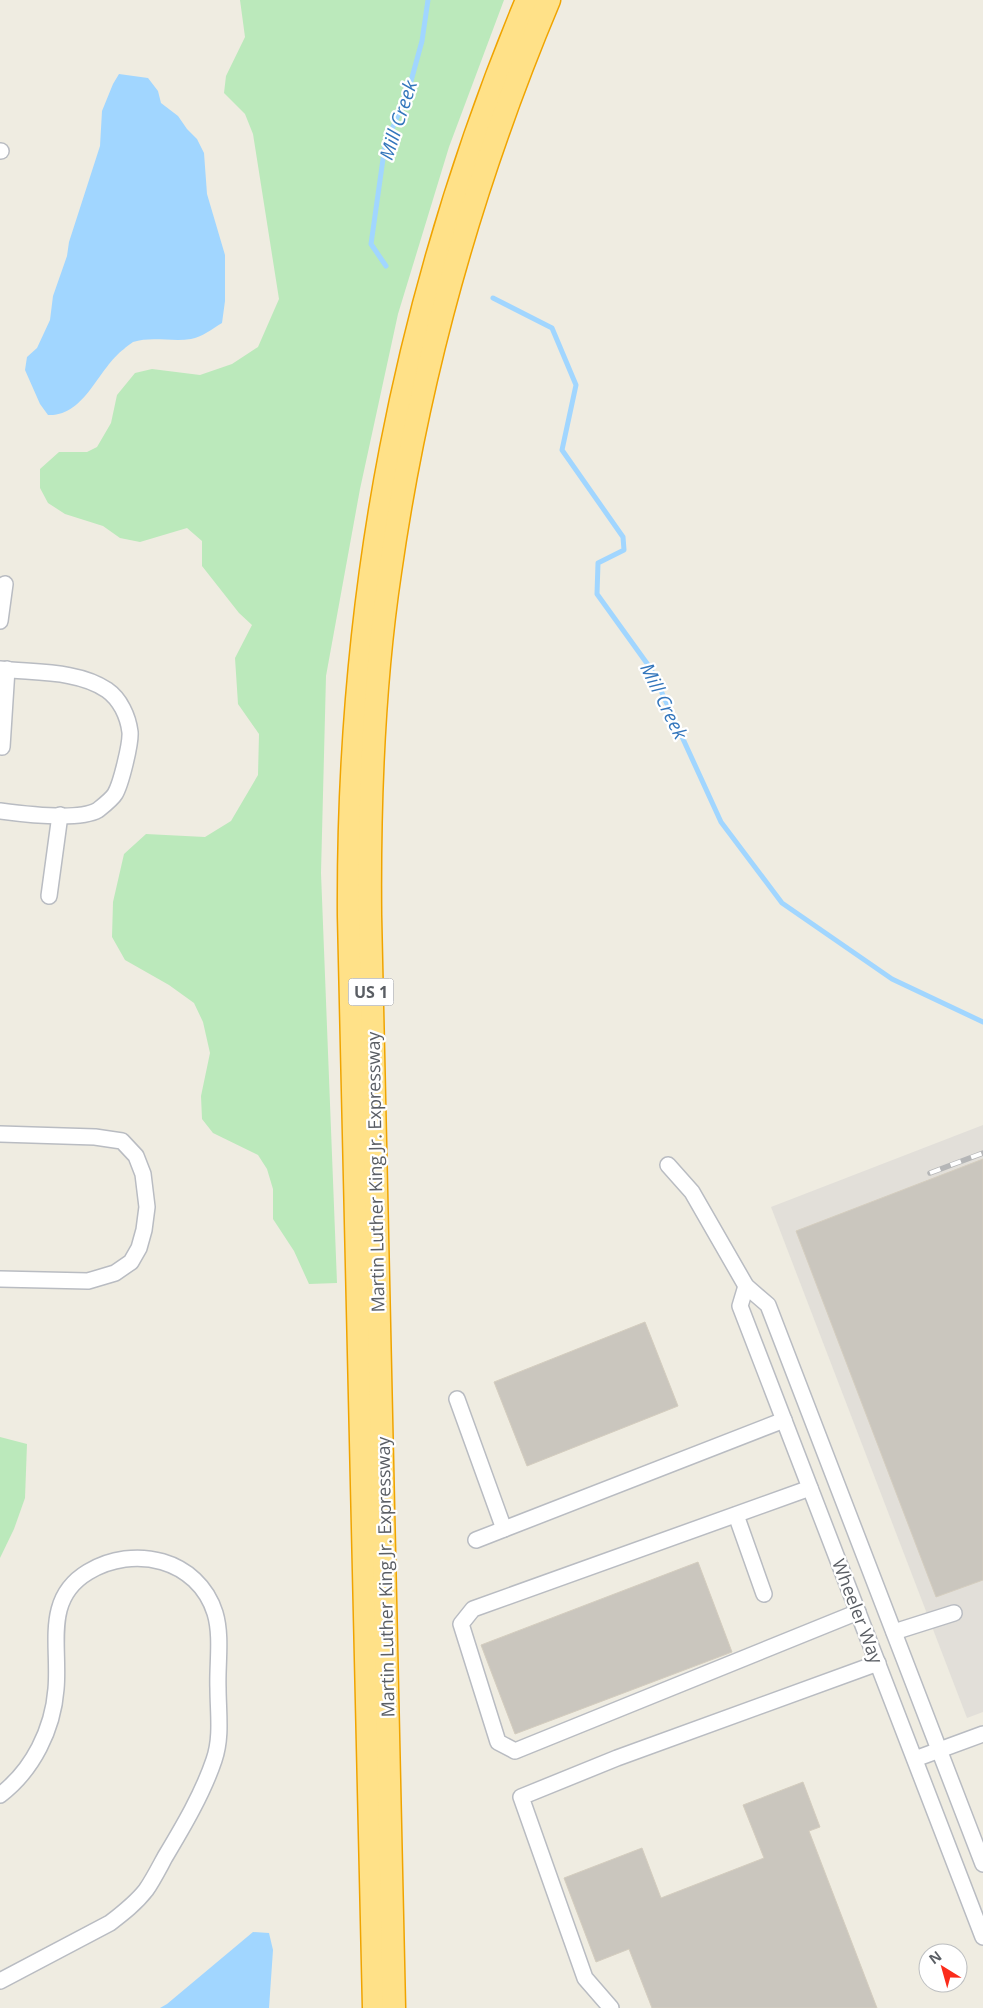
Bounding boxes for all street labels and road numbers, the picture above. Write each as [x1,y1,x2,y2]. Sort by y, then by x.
road number: US 1 [348,979,394,1006]
street label: Martin Luther King Jr. Expressway [361,1030,389,1313]
street label: Martin Luther King Jr. Expressway [371,1435,399,1718]
street label: Wheeler Way [827,1555,889,1668]

